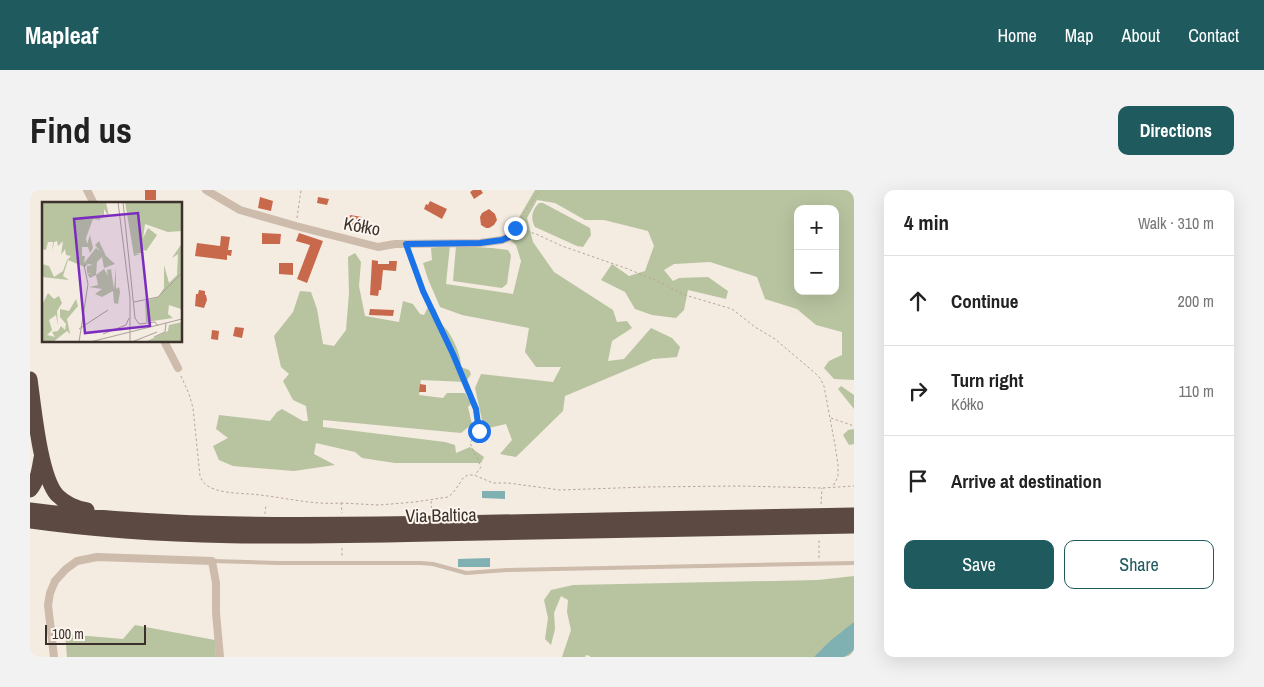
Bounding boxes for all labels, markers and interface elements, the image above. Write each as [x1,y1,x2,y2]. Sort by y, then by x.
text: Mapleaf [25,19,98,51]
text: Home [997,23,1037,48]
text: Map [1065,23,1094,48]
text: About [1122,23,1160,48]
text: Contact [1188,23,1239,48]
button: Directions [1118,106,1234,155]
text: Find us [30,107,132,154]
inset map [42,202,182,342]
map controls [794,205,839,295]
button: + [794,205,839,250]
text: 4 min [904,208,949,237]
street label: Kółko [342,210,382,242]
text: Walk · 310 m [1138,212,1214,234]
route end [504,217,527,240]
button: − [794,250,839,295]
icon: ahead [904,287,932,315]
text: Continue [951,288,1019,314]
text: 200 m [1178,290,1214,312]
text: Turn right [951,367,1023,393]
icon: right [904,377,932,405]
text: 110 m [1178,380,1214,402]
text: Kółko [951,393,984,415]
route start [468,420,491,443]
icon: arrive [904,467,932,495]
text: Arrive at destination [951,468,1102,494]
street label: Via Baltica [405,502,477,528]
button: Save [904,540,1054,589]
button: Share [1064,540,1214,589]
scale bar [45,622,146,645]
text: 100 m [52,625,84,643]

